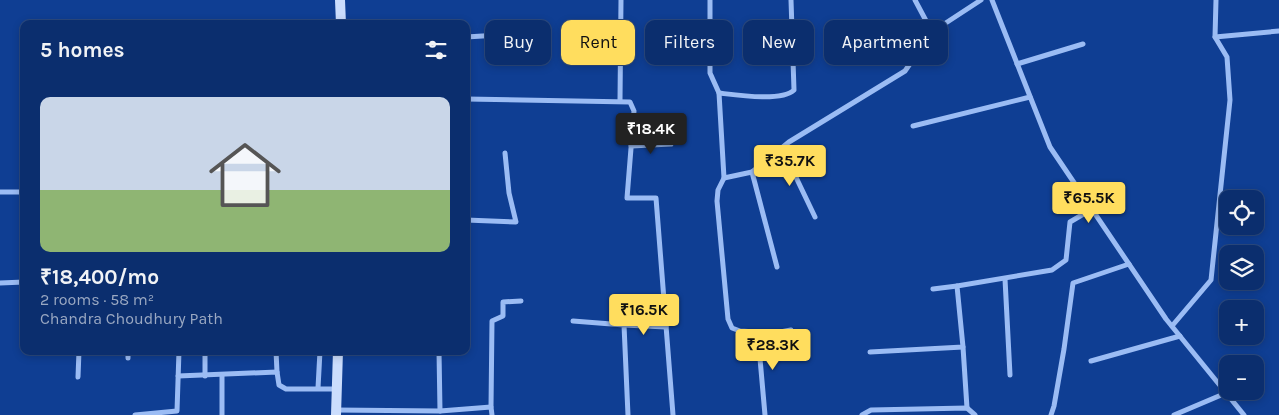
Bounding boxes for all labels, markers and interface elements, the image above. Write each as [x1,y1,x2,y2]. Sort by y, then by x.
chip: Buy [485,20,551,65]
chip: Rent [561,20,635,65]
chip: Filters [645,20,733,65]
chip: New [743,20,814,65]
chip: Apartment [824,20,948,65]
icon: filters [422,36,450,64]
text: 5 homes [40,38,125,62]
pin: ₹18.4K [610,112,692,155]
text: ₹18.4K [627,119,675,138]
icon: home [200,130,290,220]
pin: ₹35.7K [749,144,831,187]
text: ₹35.7K [765,151,815,170]
pin: ₹65.5K [1048,182,1130,224]
text: ₹65.5K [1063,188,1115,207]
map controls [1219,190,1264,400]
button: locate [1219,190,1264,235]
button: layers [1219,245,1264,290]
text: ₹18,400/mo [40,265,159,289]
text: 2 rooms · 58 m² [40,290,154,309]
pin: ₹16.5K [603,294,685,336]
text: ₹16.5K [620,300,668,319]
button: + [1219,300,1264,345]
text: Chandra Choudhury Path [40,309,223,328]
pin: ₹28.3K [732,328,814,371]
text: ₹28.3K [746,335,800,354]
button: − [1219,355,1264,400]

